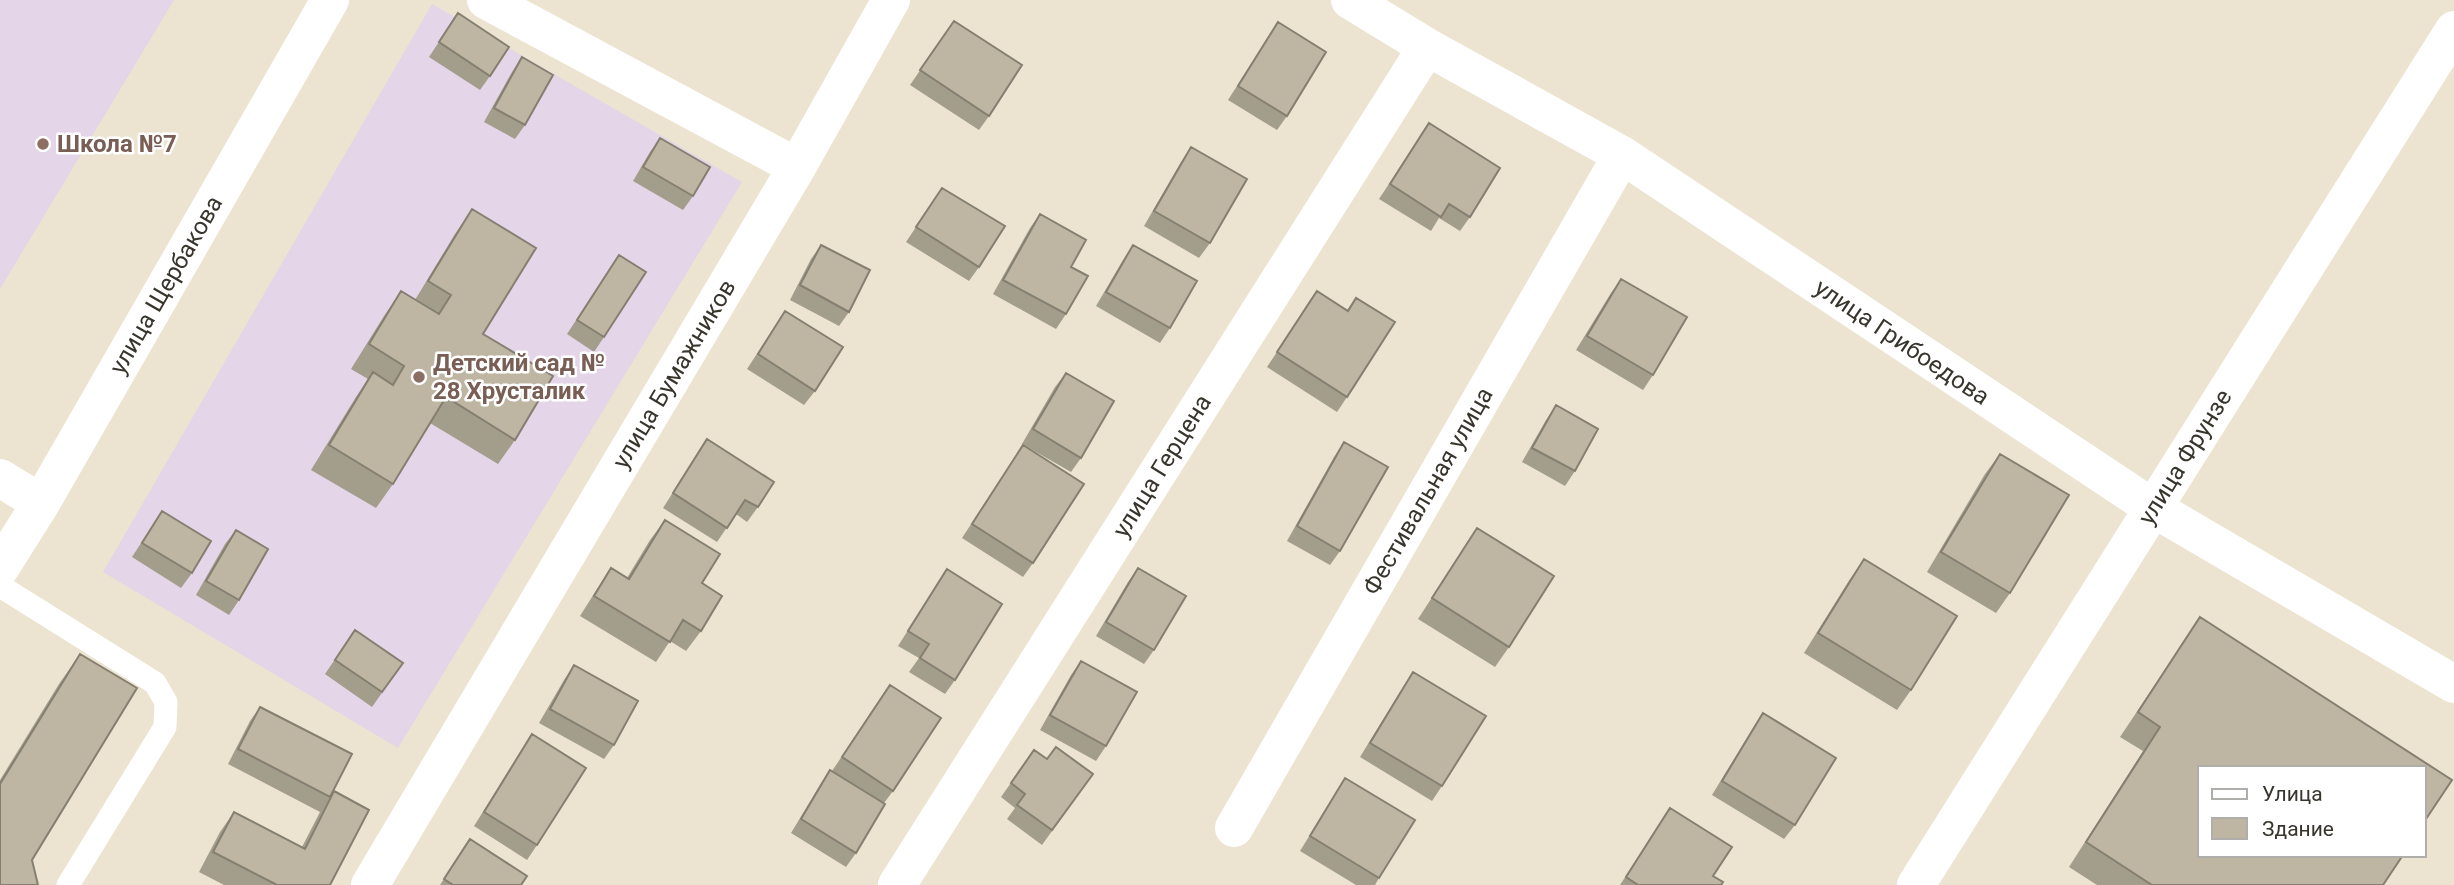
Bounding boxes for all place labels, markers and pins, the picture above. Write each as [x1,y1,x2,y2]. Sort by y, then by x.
place label: Школа №7 [57,130,177,158]
marker: Школа №7 [35,136,51,152]
place label: Детский сад № 28 Хрусталик [433,349,605,405]
marker: Детский сад № 28 Хрусталик [411,369,427,385]

